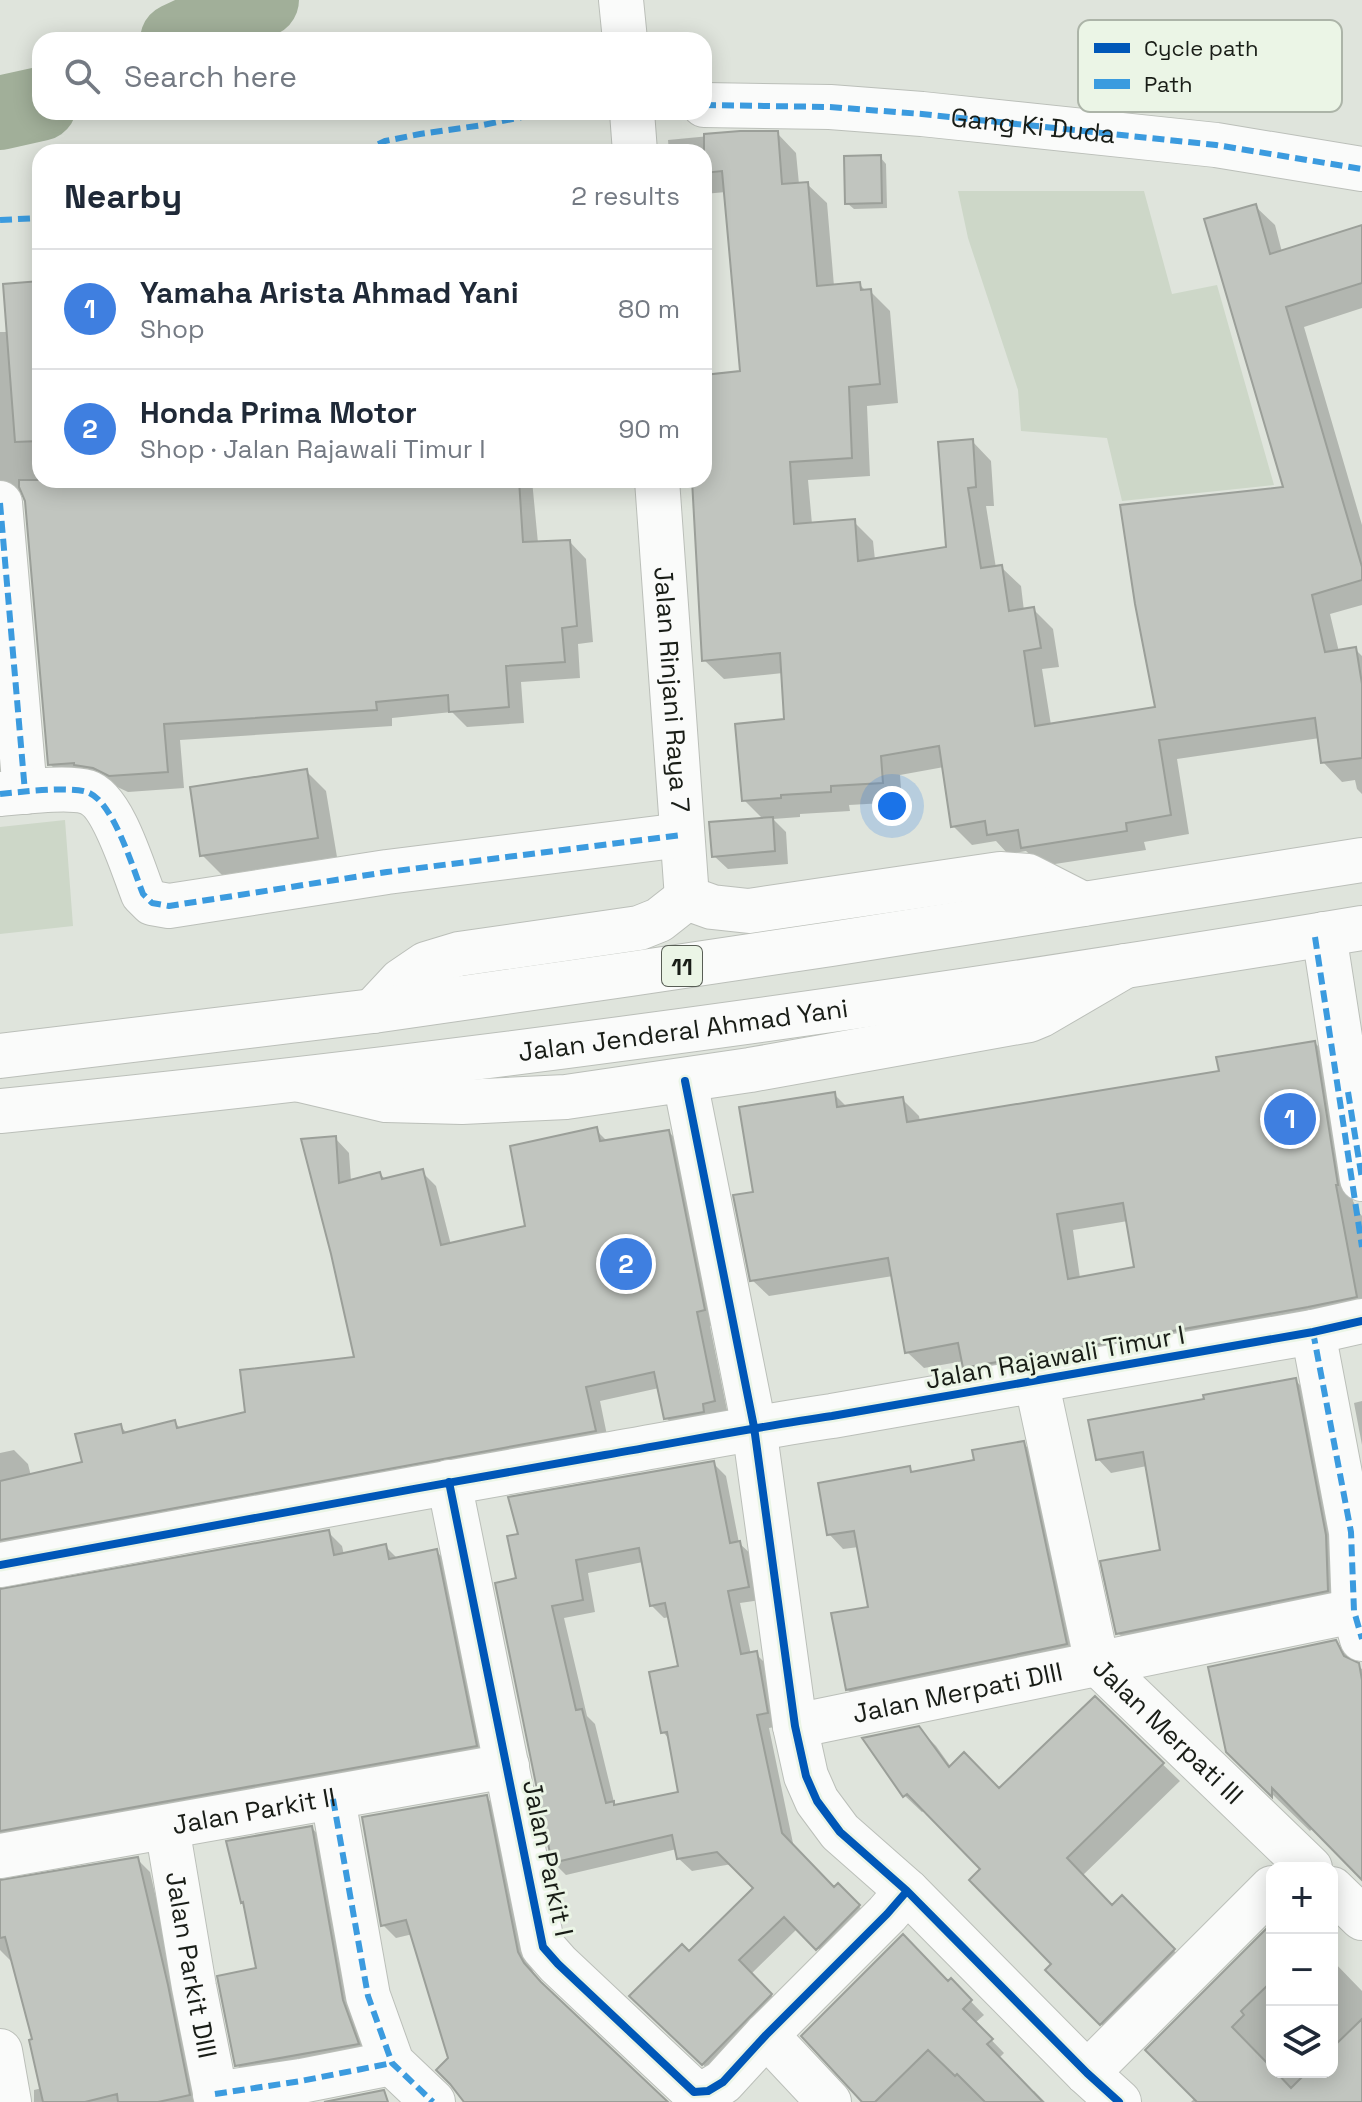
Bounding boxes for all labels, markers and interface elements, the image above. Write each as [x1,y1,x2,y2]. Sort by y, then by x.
legend [1078,20,1342,112]
search box [32,32,712,120]
text: Cycle path [1144,34,1259,62]
icon: search [60,54,104,98]
text: Search here [124,57,297,96]
text: Path [1144,70,1193,98]
street label: Gang Ki Duda [949,100,1117,151]
text: Nearby [64,175,182,218]
text: 2 results [571,179,680,213]
text: Yamaha Arista Ahmad Yani [140,273,519,312]
text: 1 [84,292,96,326]
text: 80 m [618,292,680,326]
text: Shop [140,312,205,346]
text: Honda Prima Motor [140,393,417,432]
text: 2 [82,412,98,446]
text: 90 m [618,412,680,446]
text: Shop · Jalan Rajawali Timur I [140,432,486,466]
street label: Jalan Rinjani Raya 7 [646,565,698,813]
your location [872,786,912,826]
road number: 11 [662,946,702,986]
street label: Jalan Jenderal Ahmad Yani [516,991,850,1069]
pin: 1 [1264,1089,1316,1149]
pin: 2 [600,1234,652,1294]
street label: Jalan Rajawali Timur I [923,1317,1187,1397]
street label: Jalan Merpati III [1085,1651,1251,1812]
street label: Jalan Merpati DIII [850,1654,1066,1731]
street label: Jalan Parkit I [515,1777,581,1939]
street label: Jalan Parkit II [170,1780,339,1842]
map controls [1266,1862,1338,2078]
button: + [1266,1862,1338,1934]
street label: Jalan Parkit DIII [158,1869,225,2061]
button: − [1266,1934,1338,2006]
button: layers [1266,2006,1338,2078]

